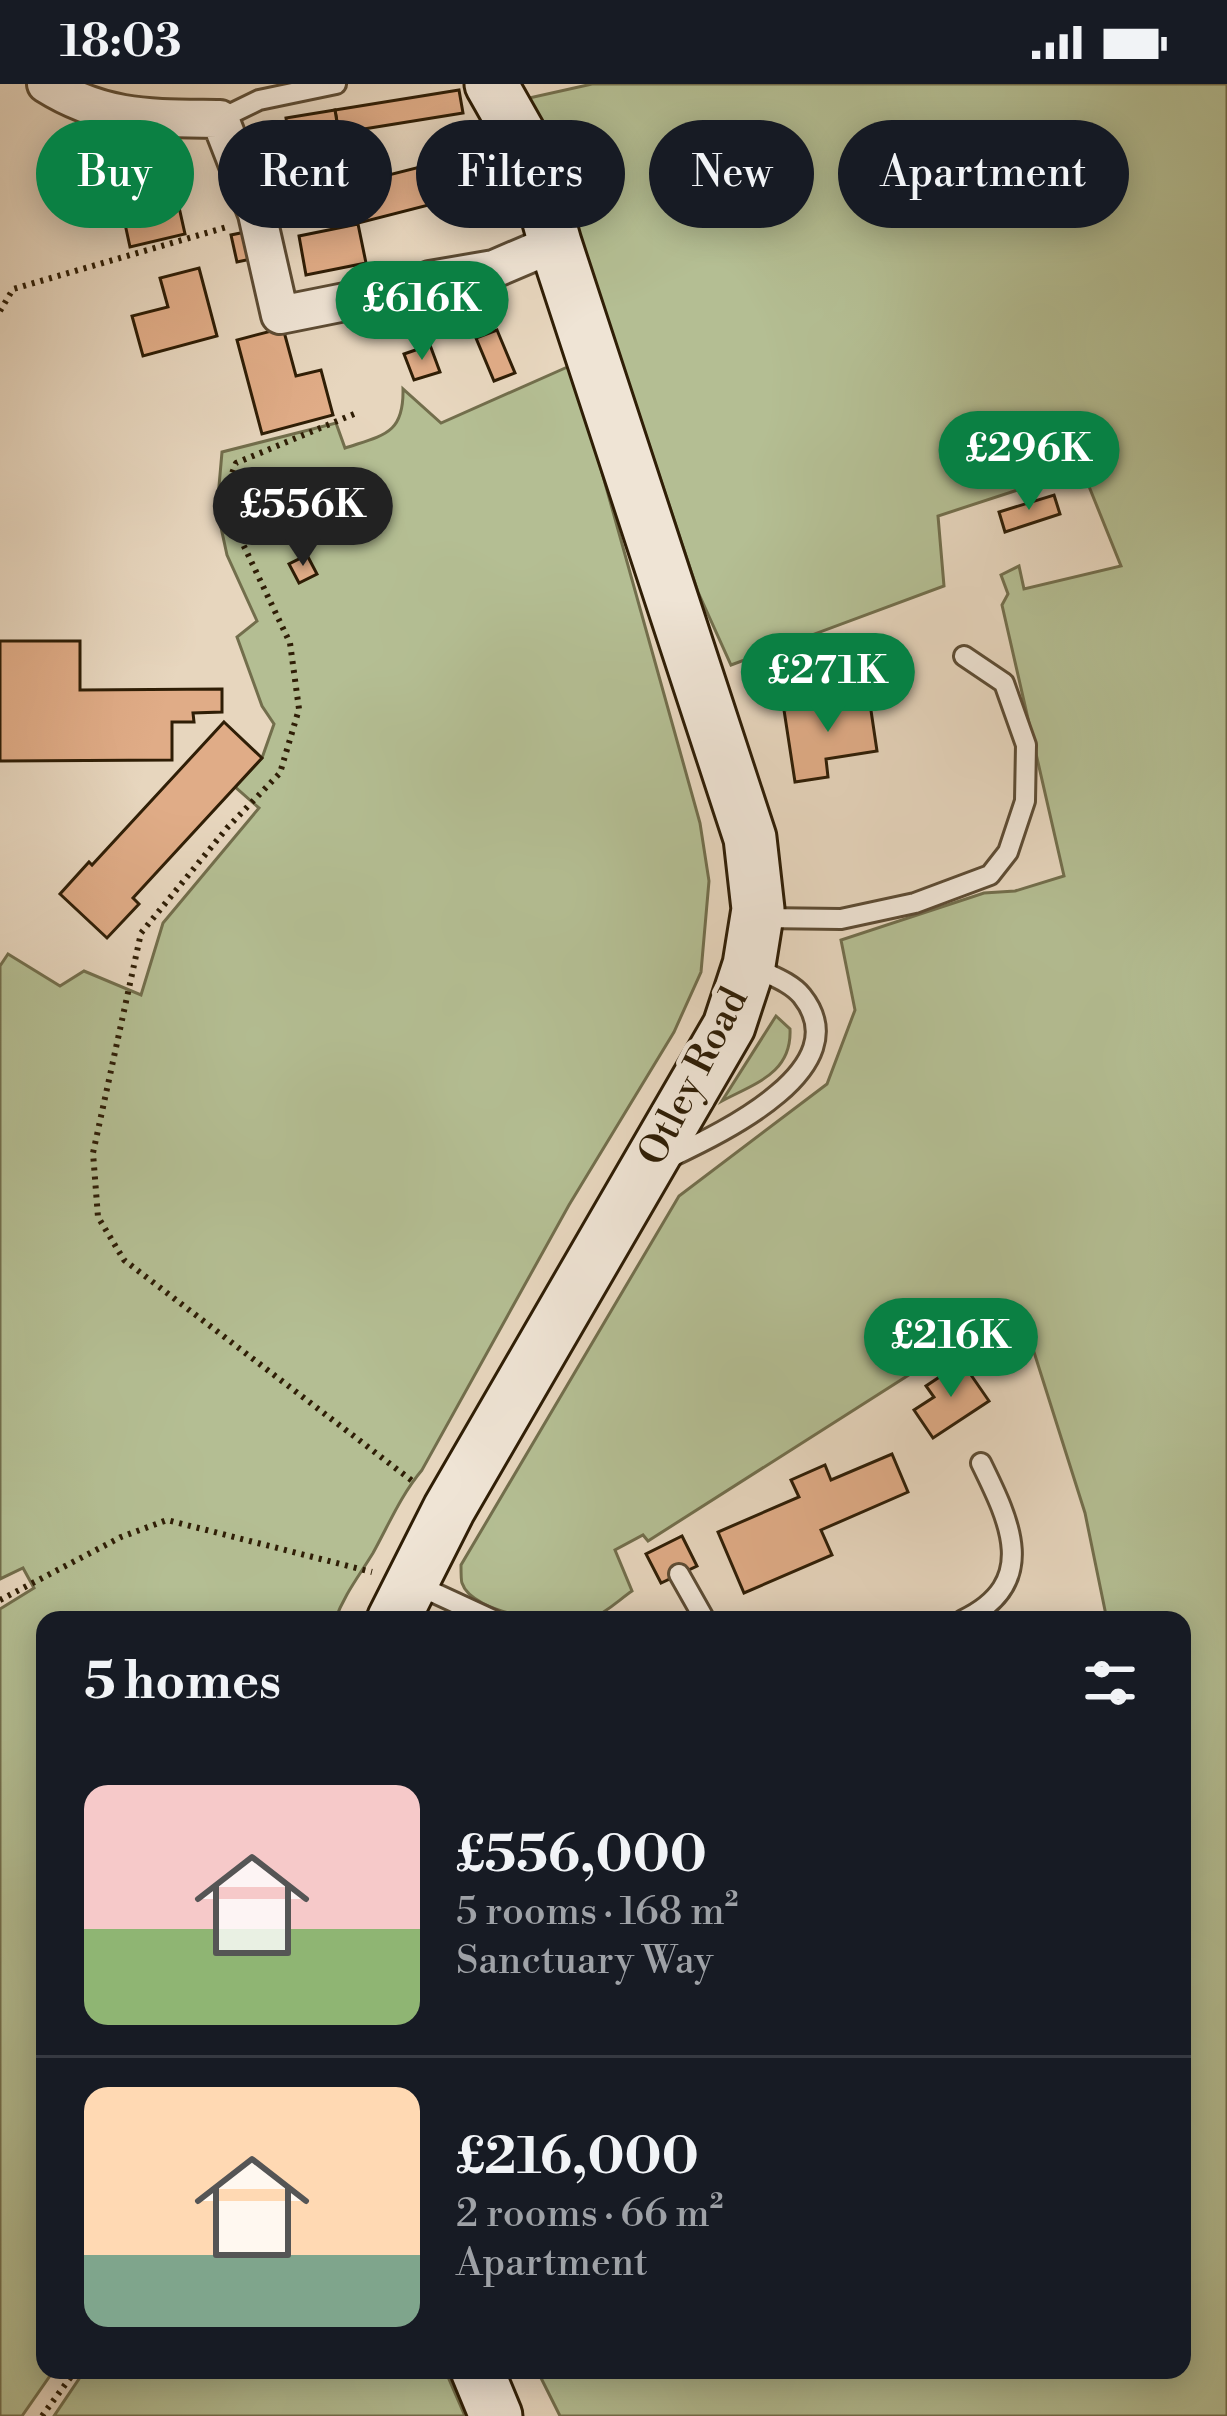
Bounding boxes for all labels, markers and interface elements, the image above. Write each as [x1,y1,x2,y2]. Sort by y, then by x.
text: 18:03 [60,14,182,71]
chip: Buy [36,120,194,228]
chip: Rent [218,120,392,228]
chip: Filters [416,120,625,228]
chip: New [649,120,814,228]
chip: Apartment [838,120,1129,228]
pin: £616K [338,261,506,363]
text: £616K [363,275,481,324]
pin: £296K [945,411,1113,513]
text: £296K [966,425,1092,474]
pin: £556K [219,467,387,569]
text: £556K [240,481,366,530]
pin: £271K [744,633,912,735]
text: £271K [768,647,888,696]
street label: Otley Road [628,980,760,1174]
pin: £216K [867,1298,1035,1400]
text: £216K [891,1312,1011,1361]
icon: filters [1077,1650,1143,1716]
text: 5 homes [84,1651,281,1715]
text: £556,000 [456,1824,707,1888]
icon: home [180,1833,324,1977]
text: 5 rooms · 168 m² [456,1888,738,1937]
text: Sanctuary Way [456,1937,713,1986]
text: £216,000 [456,2126,699,2190]
icon: home [180,2135,324,2279]
text: 2 rooms · 66 m² [456,2190,723,2239]
text: Apartment [456,2239,648,2288]

